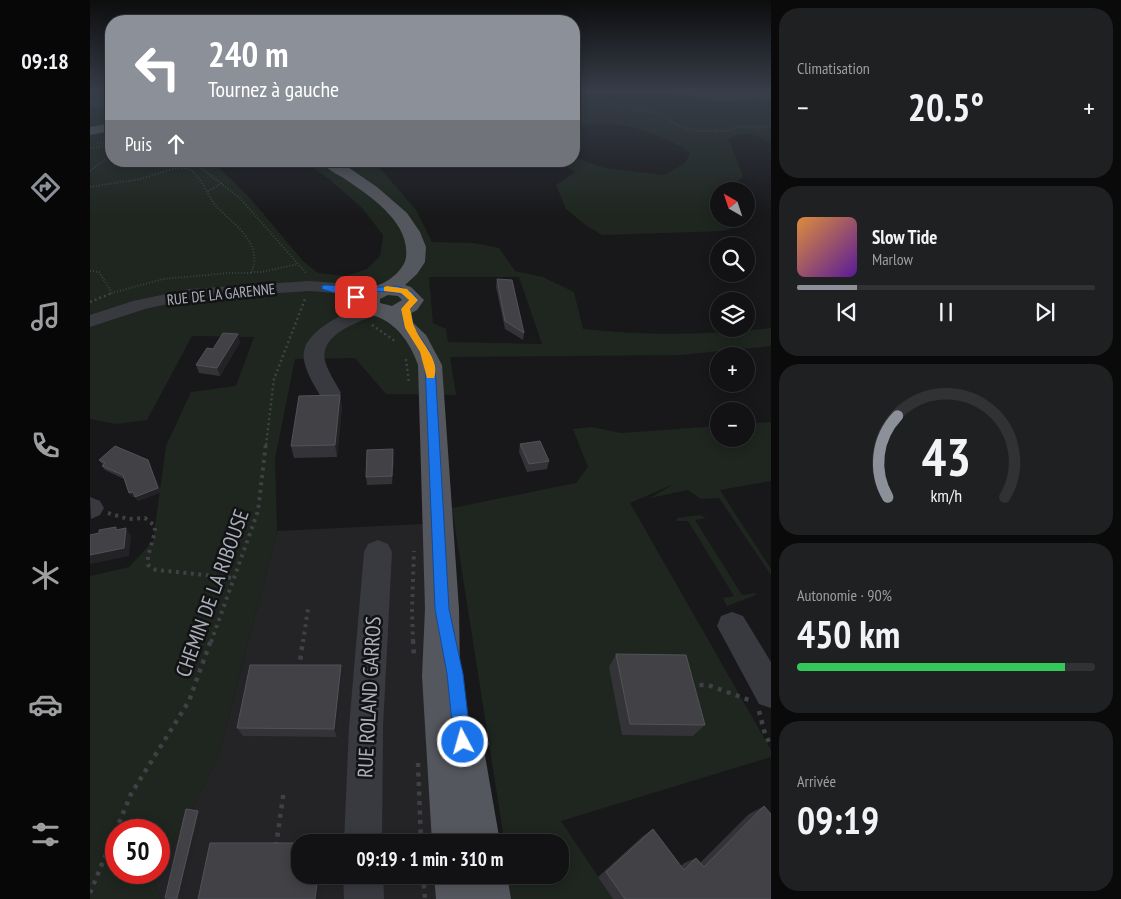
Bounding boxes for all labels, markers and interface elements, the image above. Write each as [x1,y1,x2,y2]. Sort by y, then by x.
text: 240 m [208,31,289,77]
icon: left [125,35,190,100]
text: 09:18 [21,47,69,75]
text: Climatisation [797,58,870,78]
text: Tournez à gauche [208,75,339,103]
text: 20.5° [908,82,984,131]
text: − [797,89,809,126]
text: + [1083,89,1095,126]
icon: ahead [162,130,190,158]
text: Puis [125,132,152,156]
icon: directions [28,170,63,205]
north arrow [710,182,755,228]
map controls [710,182,755,447]
text: Slow Tide [872,225,937,249]
button: search [710,237,755,282]
text: Marlow [872,249,913,269]
pin [335,276,377,318]
street label: RUE DE LA GARENNE [166,279,276,309]
icon: arrive [342,283,370,311]
button: layers [710,292,755,337]
icon: previous [833,298,861,326]
icon: pause [932,298,960,326]
icon: next [1031,298,1059,326]
icon: music [28,299,63,334]
button: + [710,347,755,392]
button: − [710,402,755,447]
text: 43 [921,423,971,490]
icon: phone [28,428,63,463]
text: km/h [930,484,962,507]
street label: CHEMIN DE LA RIBOUSE [169,506,255,680]
icon: climate [28,558,63,593]
text: Autonomie · 90% [797,585,892,605]
text: 450 km [797,609,900,658]
street label: RUE ROLAND GARROS [351,616,387,778]
icon: car [28,687,63,722]
position arrow [436,715,488,767]
text: Arrivée [797,771,836,791]
text: 09:19 [797,795,879,844]
icon: filters [28,817,63,852]
speed limit sign: 50 [105,819,170,884]
text: 09:19 · 1 min · 310 m [357,847,503,871]

